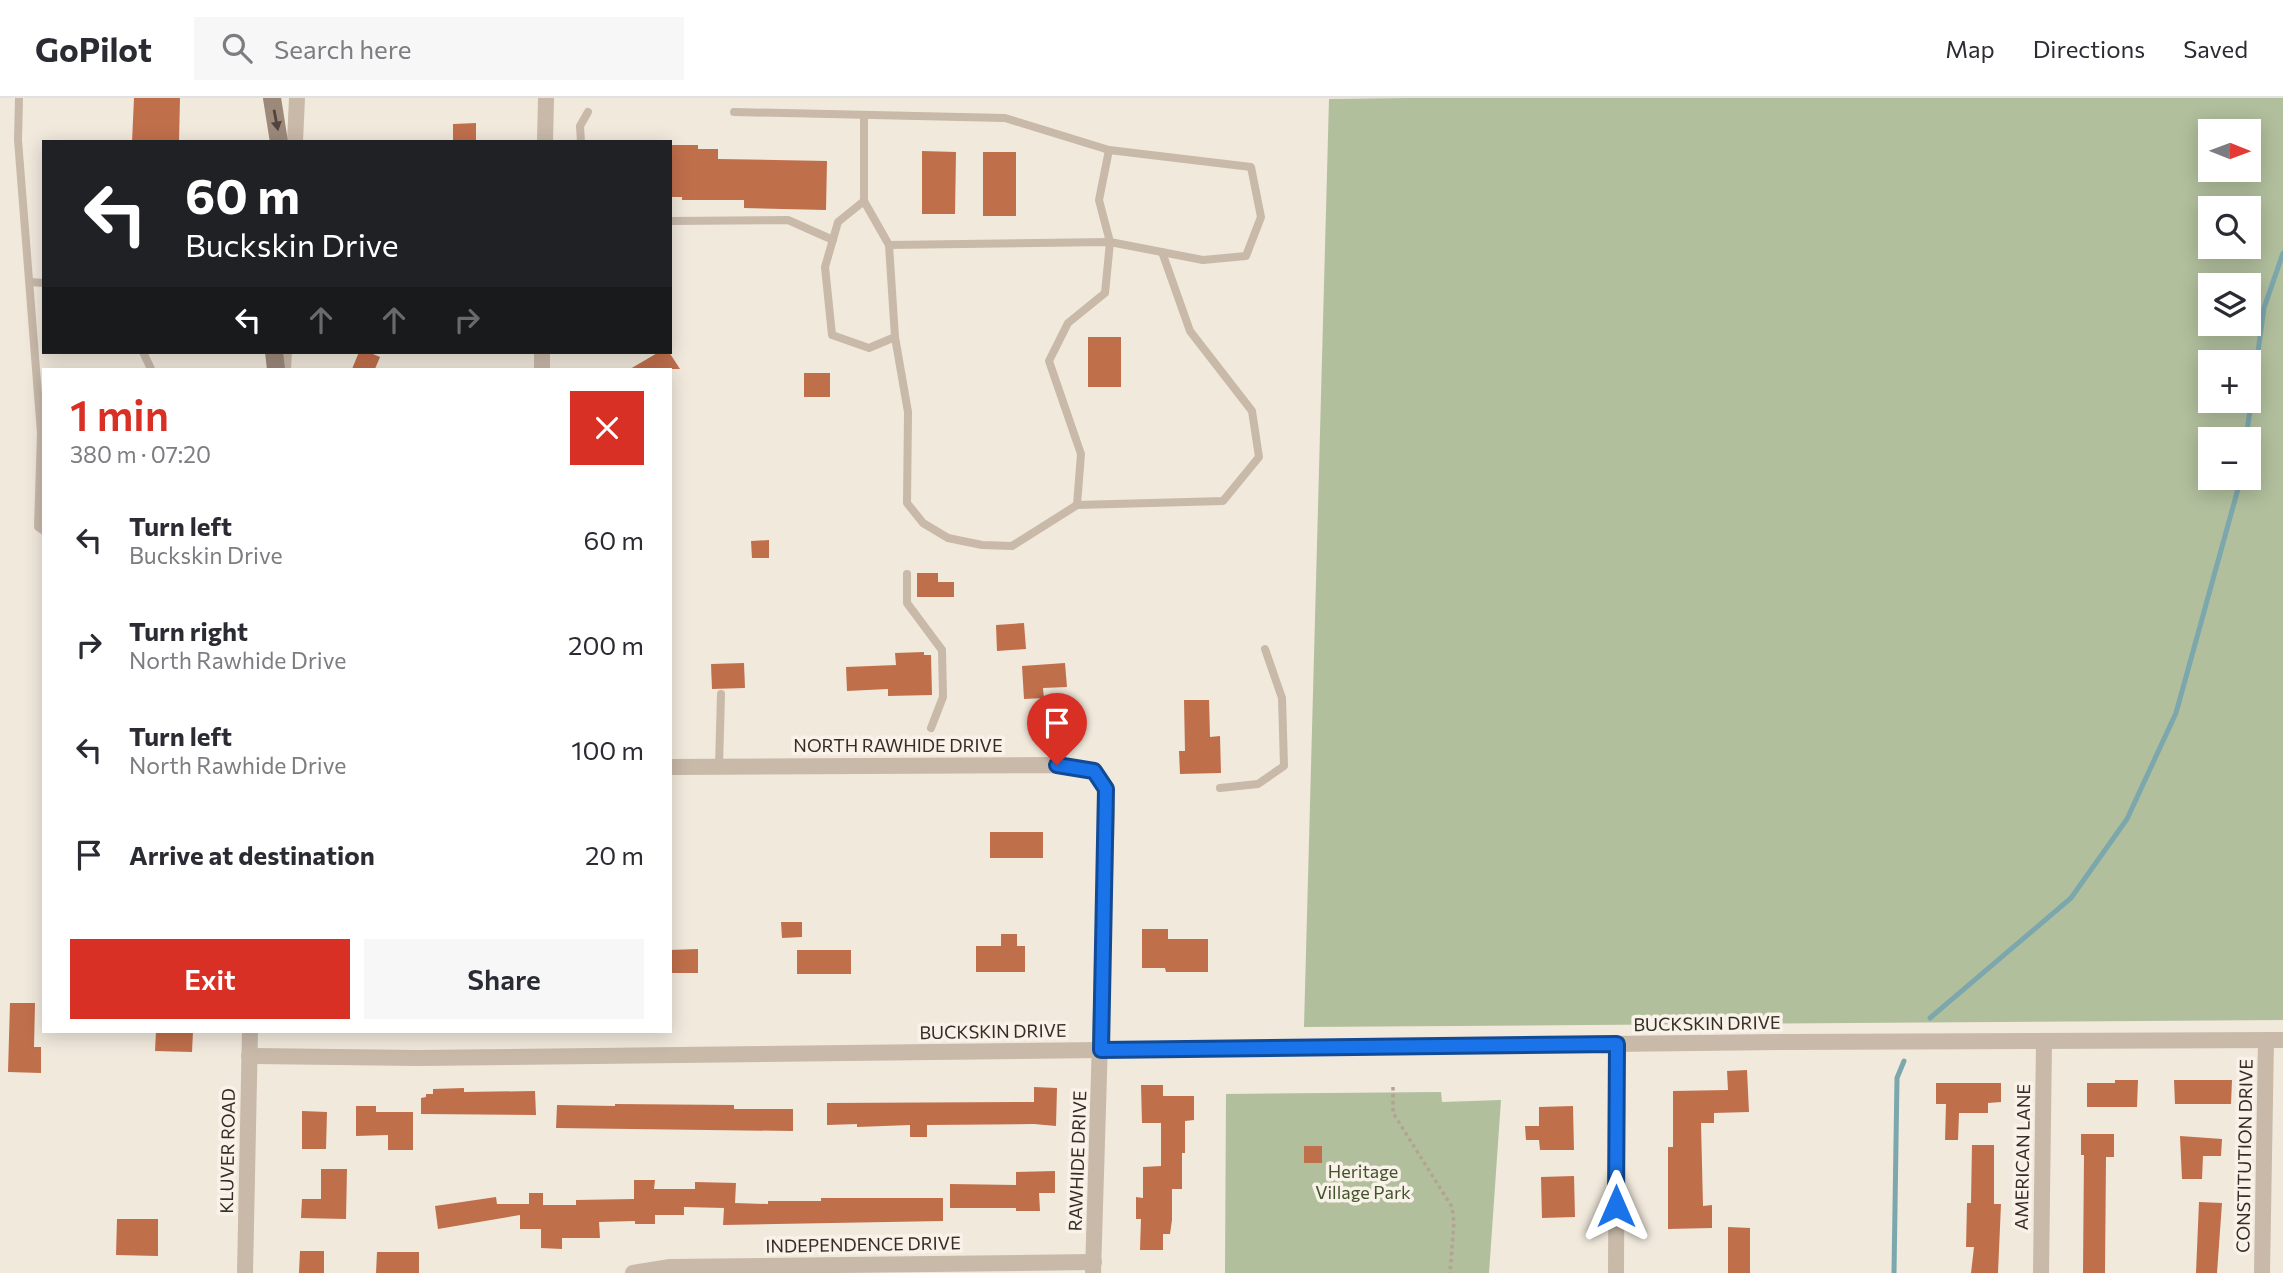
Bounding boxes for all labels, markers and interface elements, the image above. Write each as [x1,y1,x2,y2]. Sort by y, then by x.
search box [194,17,684,80]
text: GoPilot [35,28,152,69]
icon: search [218,29,256,67]
text: Search here [274,33,411,64]
text: Map [1945,34,1995,63]
text: Directions [2033,34,2145,63]
text: Saved [2183,34,2248,63]
one-way arrow [271,109,282,131]
north arrow [2198,119,2261,182]
map controls [2198,119,2261,490]
text: 60 m [185,164,300,224]
icon: left [70,168,161,259]
button: search [2198,196,2261,259]
text: Buckskin Drive [185,224,399,264]
button: layers [2198,273,2261,336]
icon: left [229,301,267,339]
icon: ahead [302,301,340,339]
icon: ahead [375,301,413,339]
icon: right [448,301,486,339]
button: + [2198,350,2261,413]
text: 1 min [70,388,169,440]
button: close [570,391,644,465]
button: − [2198,427,2261,490]
text: 380 m · 07:20 [70,440,211,468]
text: Turn left [129,510,232,541]
icon: left [70,521,108,559]
text: 60 m [584,524,644,555]
text: Buckskin Drive [129,541,283,569]
text: Turn right [129,615,248,646]
icon: right [70,626,108,664]
text: 200 m [568,629,644,660]
text: North Rawhide Drive [129,646,346,674]
pin [1027,693,1087,765]
icon: arrive [1038,704,1076,742]
text: Turn left [129,720,232,751]
icon: left [70,731,108,769]
text: 100 m [571,734,644,765]
street label: NORTH RAWHIDE DRIVE [793,734,1003,756]
text: North Rawhide Drive [129,751,346,779]
icon: arrive [70,836,108,874]
text: Arrive at destination [129,839,375,870]
text: 20 m [585,839,644,870]
button: Exit [70,939,350,1019]
button: Share [364,939,644,1019]
street label: BUCKSKIN DRIVE [1633,1011,1781,1035]
street label: BUCKSKIN DRIVE [919,1019,1067,1043]
street label: CONSTITUTION DRIVE [2231,1059,2257,1253]
street label: AMERICAN LANE [2010,1084,2034,1230]
street label: KLUVER ROAD [215,1088,239,1214]
street label: RAWHIDE DRIVE [1064,1090,1090,1232]
park label: Heritage Village Park [1315,1160,1411,1203]
position arrow [1579,1169,1653,1243]
street label: INDEPENDENCE DRIVE [765,1231,961,1257]

